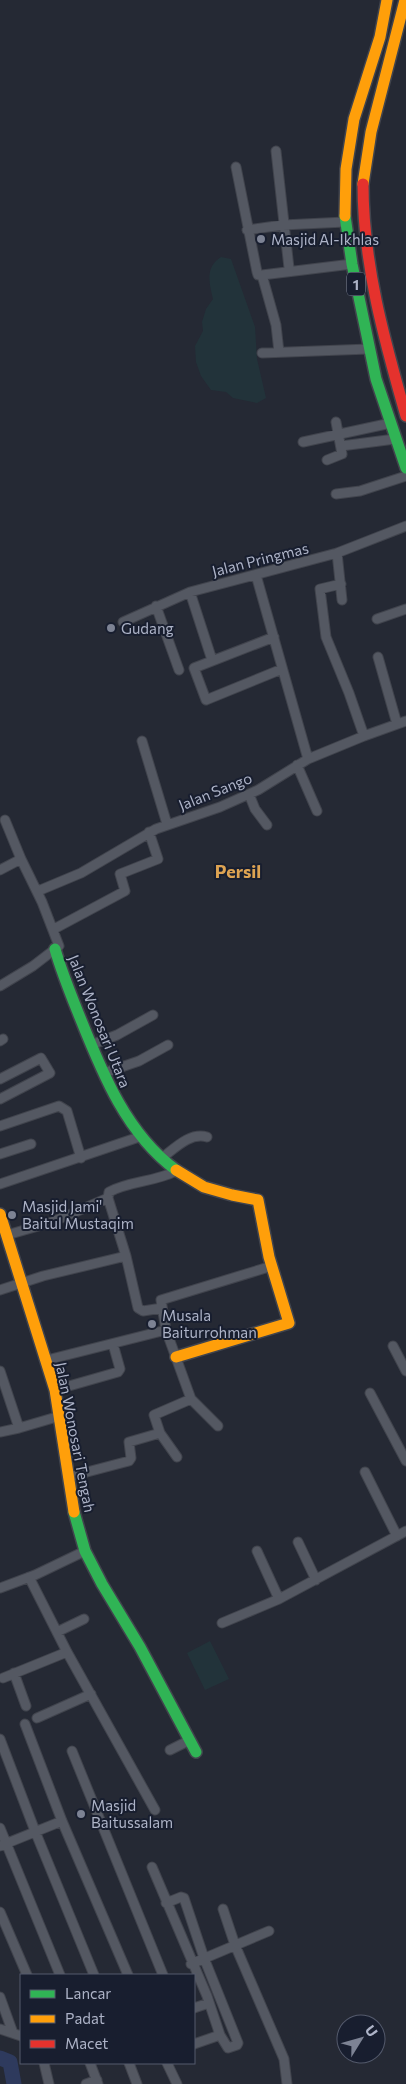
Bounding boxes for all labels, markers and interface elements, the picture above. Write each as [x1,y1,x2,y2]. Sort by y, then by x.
place label: Masjid Al-Ikhlas [271,230,379,248]
marker: Masjid Al-Ikhlas [255,233,267,245]
road number: 1 [347,272,365,296]
street label: Jalan Pringmas [210,538,310,580]
place label: Gudang [121,619,174,637]
marker: Gudang [105,622,117,634]
street label: Jalan Sango [176,768,254,814]
district label: Persil [215,860,261,882]
street label: Jalan Wonosari Utara [65,952,135,1090]
place label: Masjid Jami' Baitul Mustaqim [22,1197,134,1232]
marker: Masjid Jami' Baitul Mustaqim [6,1209,18,1221]
place label: Musala Baiturrohman [162,1306,257,1341]
marker: Musala Baiturrohman [146,1318,158,1330]
street label: Jalan Wonosari Tengah [53,1360,99,1514]
place label: Masjid Baitussalam [91,1796,173,1831]
marker: Masjid Baitussalam [75,1808,87,1820]
legend [20,1974,195,2064]
text: Lancar [65,1984,111,2002]
text: Padat [65,2009,105,2027]
north arrow [336,2014,386,2064]
text: U [362,2022,382,2040]
text: Macet [65,2034,108,2052]

